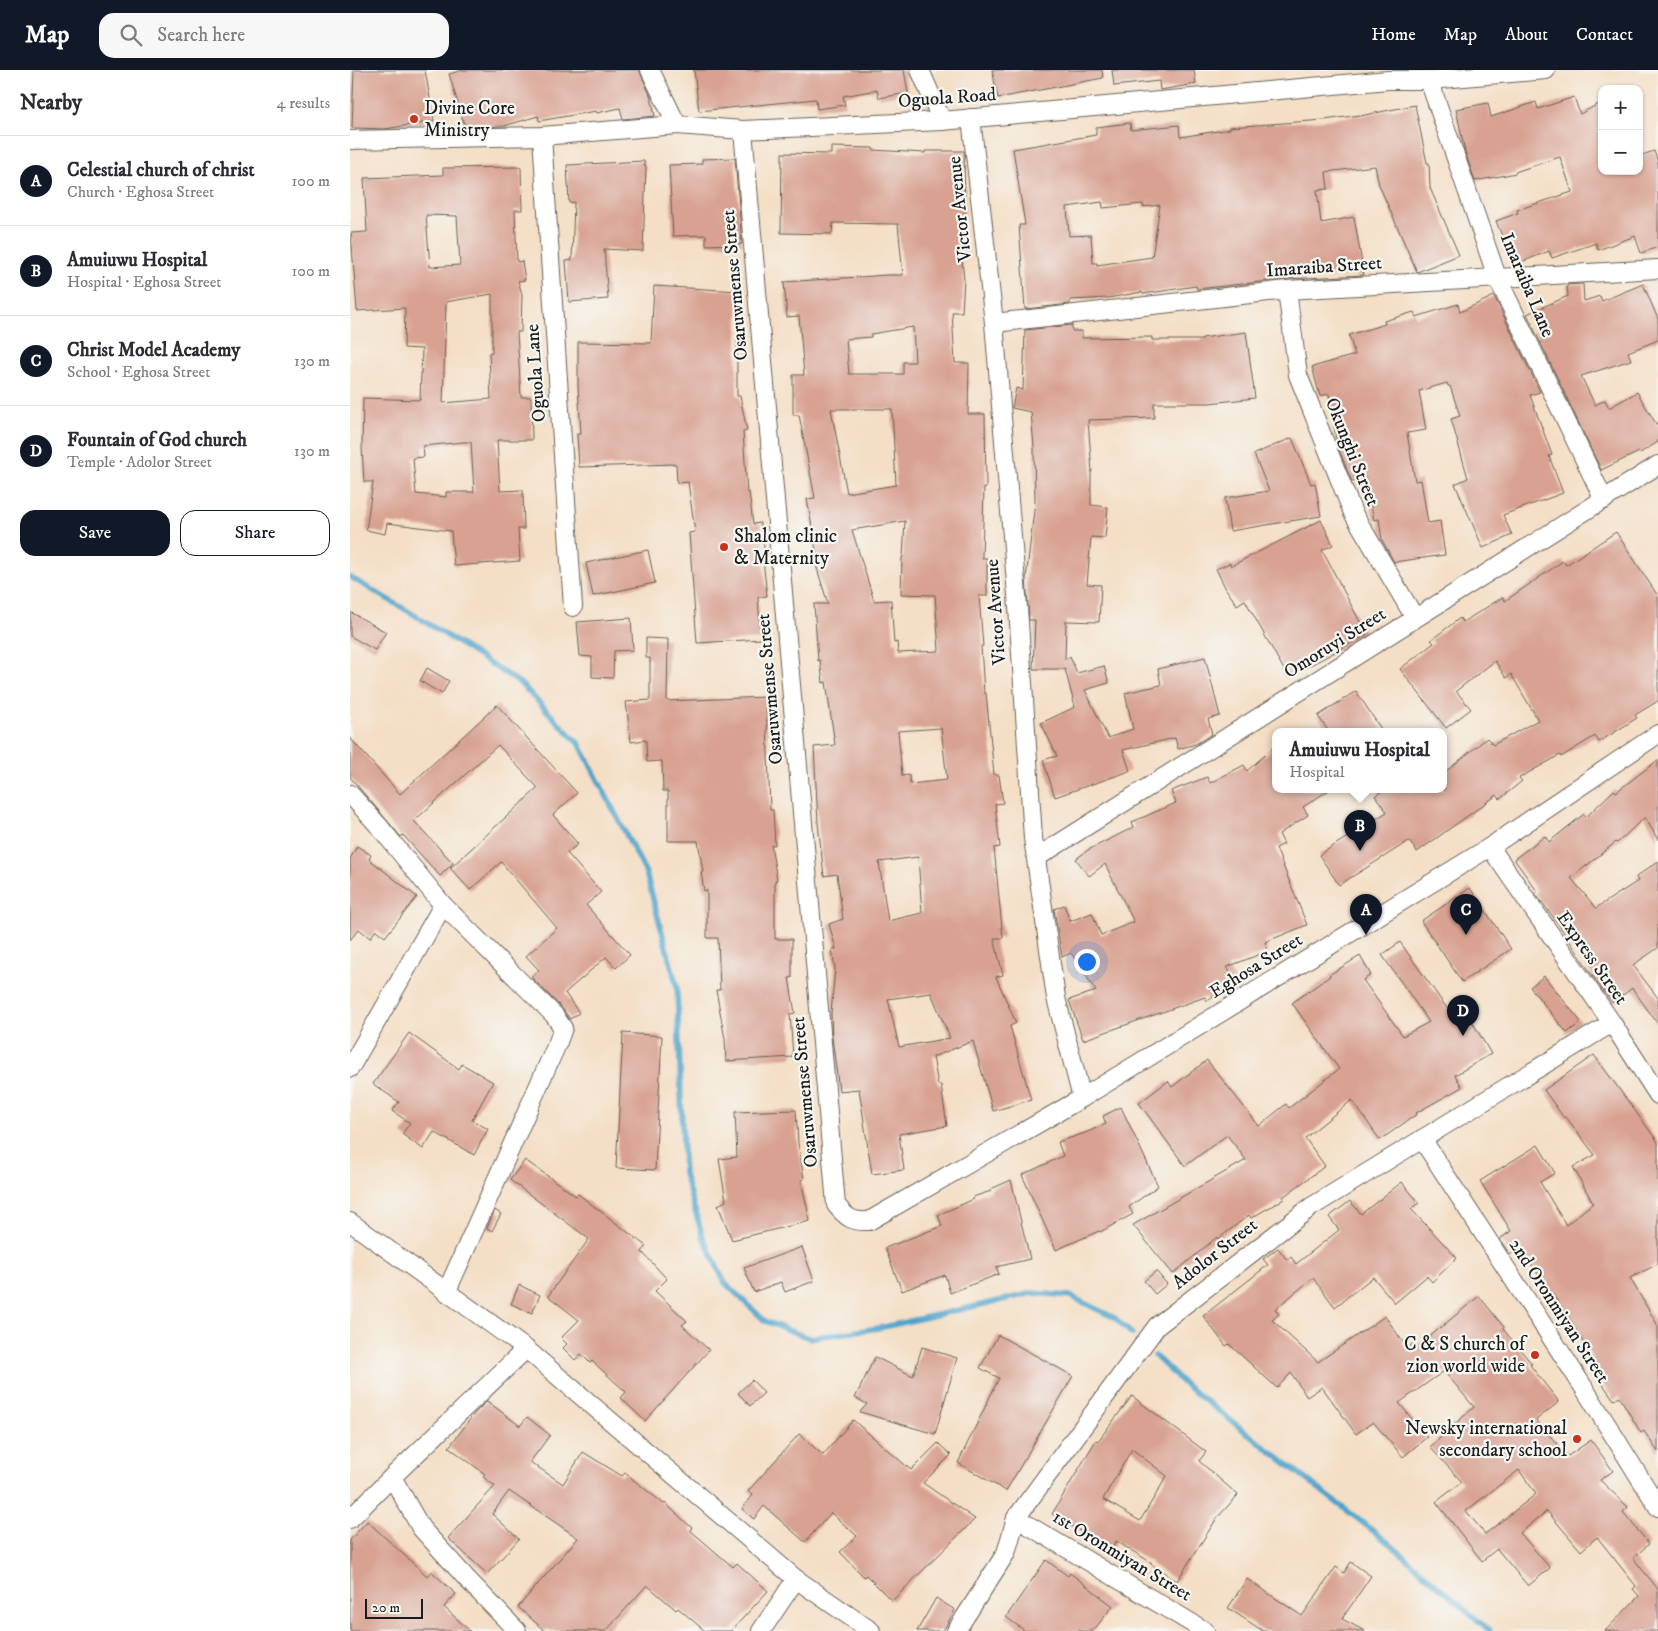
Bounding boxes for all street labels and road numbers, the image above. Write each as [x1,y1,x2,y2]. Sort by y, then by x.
street label: Oguola Road [897,83,997,113]
street label: Victor Avenue [943,155,977,264]
street label: Osaruwmense Street [717,209,753,361]
street label: Imaraiba Lane [1495,230,1559,341]
street label: Imaraiba Street [1265,251,1383,283]
street label: Oguola Lane [521,323,551,423]
street label: Okunghi Street [1320,394,1384,510]
street label: Victor Avenue [981,558,1011,667]
street label: Omoruyi Street [1280,603,1390,683]
street label: Osaruwmense Street [752,613,788,765]
street label: Express Street [1551,907,1633,1009]
street label: Eghosa Street [1205,928,1307,1004]
street label: Osaruwmense Street [787,1016,823,1168]
street label: Adolor Street [1168,1214,1262,1294]
street label: 2nd Oronmiyan Street [1504,1234,1614,1388]
street label: 1st Oronmiyan Street [1048,1505,1196,1607]

